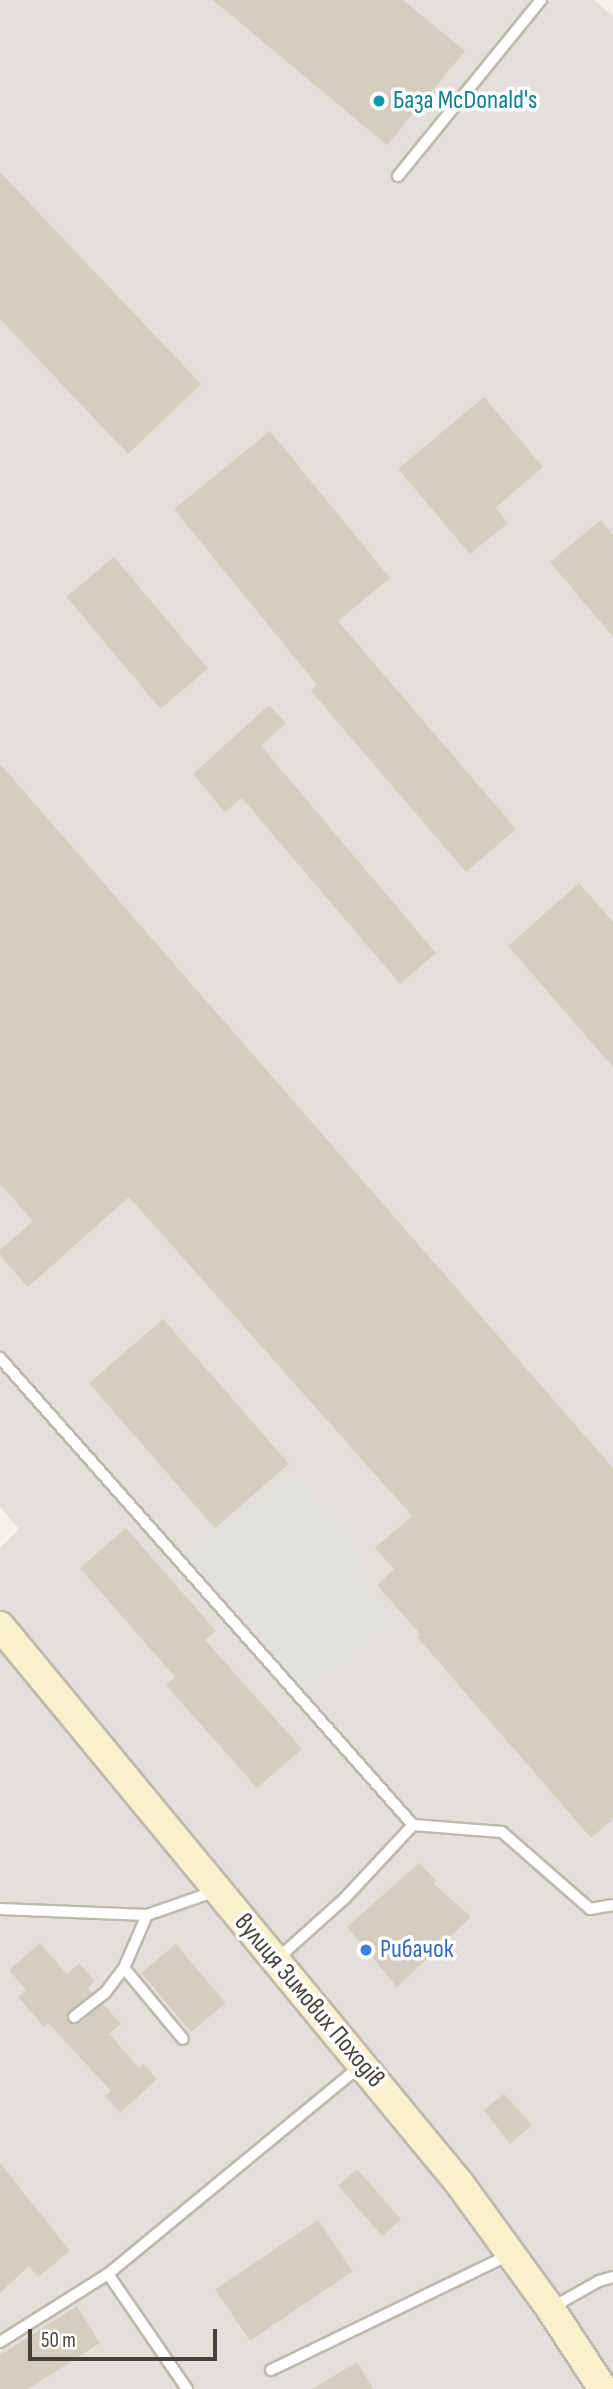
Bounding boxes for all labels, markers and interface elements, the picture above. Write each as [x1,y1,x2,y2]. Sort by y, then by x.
place label: База McDonald's [393,85,537,117]
marker: База McDonald's [371,93,387,109]
street label: вулиця Зимових Походів [227,1908,391,2094]
place label: Рибачок [380,1934,454,1966]
marker: Рибачок [358,1942,374,1958]
scale bar [32,2316,220,2360]
text: 50 m [41,2328,76,2353]

